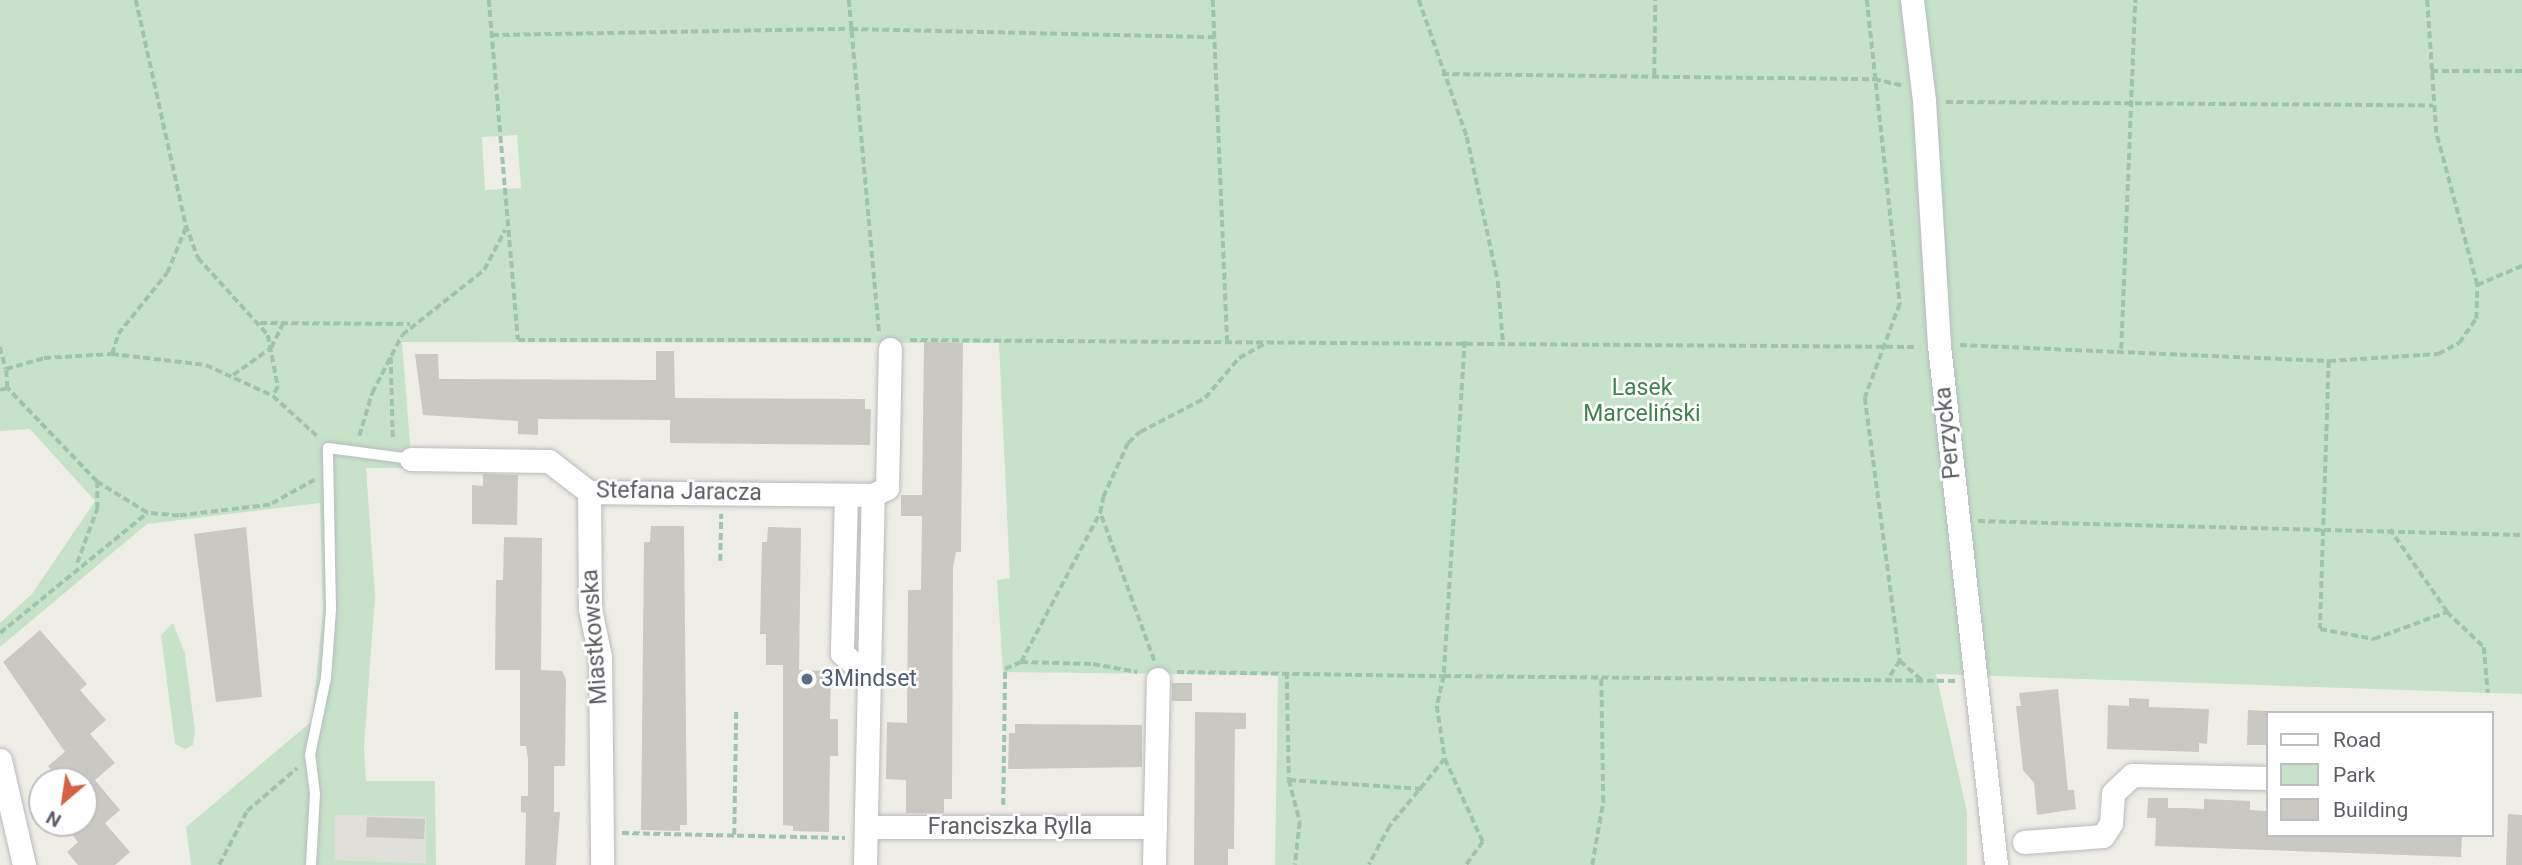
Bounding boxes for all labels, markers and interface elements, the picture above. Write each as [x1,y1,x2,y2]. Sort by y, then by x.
park label: Lasek Marceliński [1583,374,1701,428]
street label: Perzycka [1929,385,1967,481]
street label: Stefana Jaracza [596,477,762,507]
street label: Miastkowska [577,568,613,706]
place label: 3Mindset [821,665,917,693]
marker: 3Mindset [799,671,815,687]
legend [2266,711,2494,837]
text: Road [2333,728,2381,752]
text: Park [2333,763,2375,787]
north arrow [28,767,98,837]
text: Building [2333,798,2408,822]
text: N [42,806,65,832]
street label: Franciszka Rylla [928,813,1092,841]

